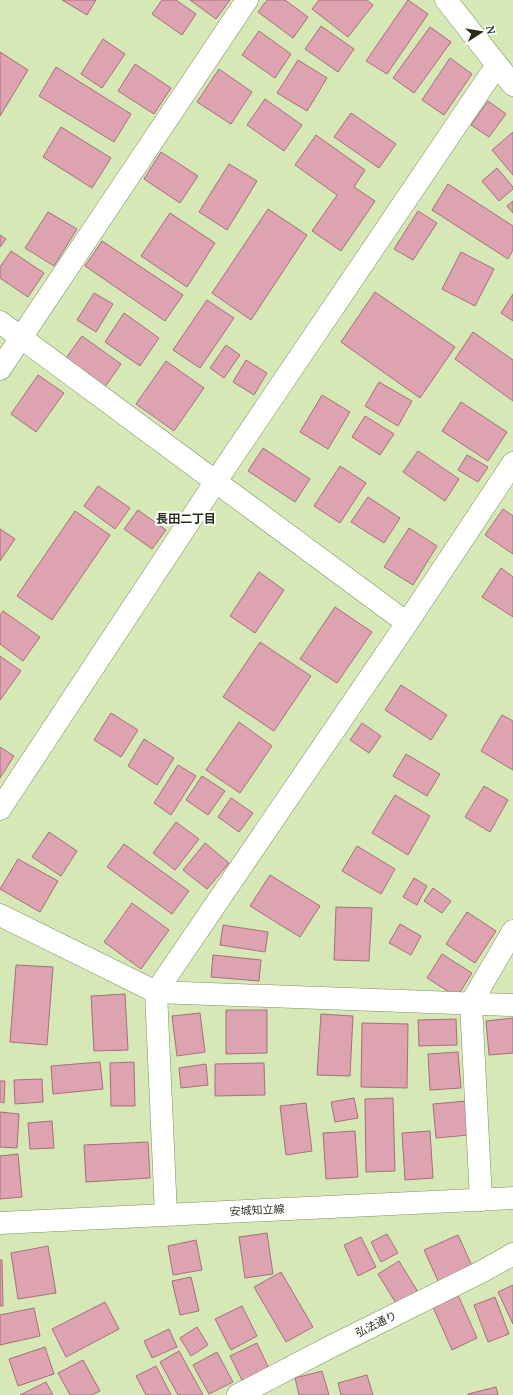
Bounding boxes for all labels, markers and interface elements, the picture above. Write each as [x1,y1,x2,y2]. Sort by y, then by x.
north arrow [461,12,501,52]
text: N [483,24,499,36]
district label: 長田二丁目 [156,511,216,526]
street label: 安城知立線 [229,1202,285,1218]
street label: 弘法通り [353,1308,399,1340]

